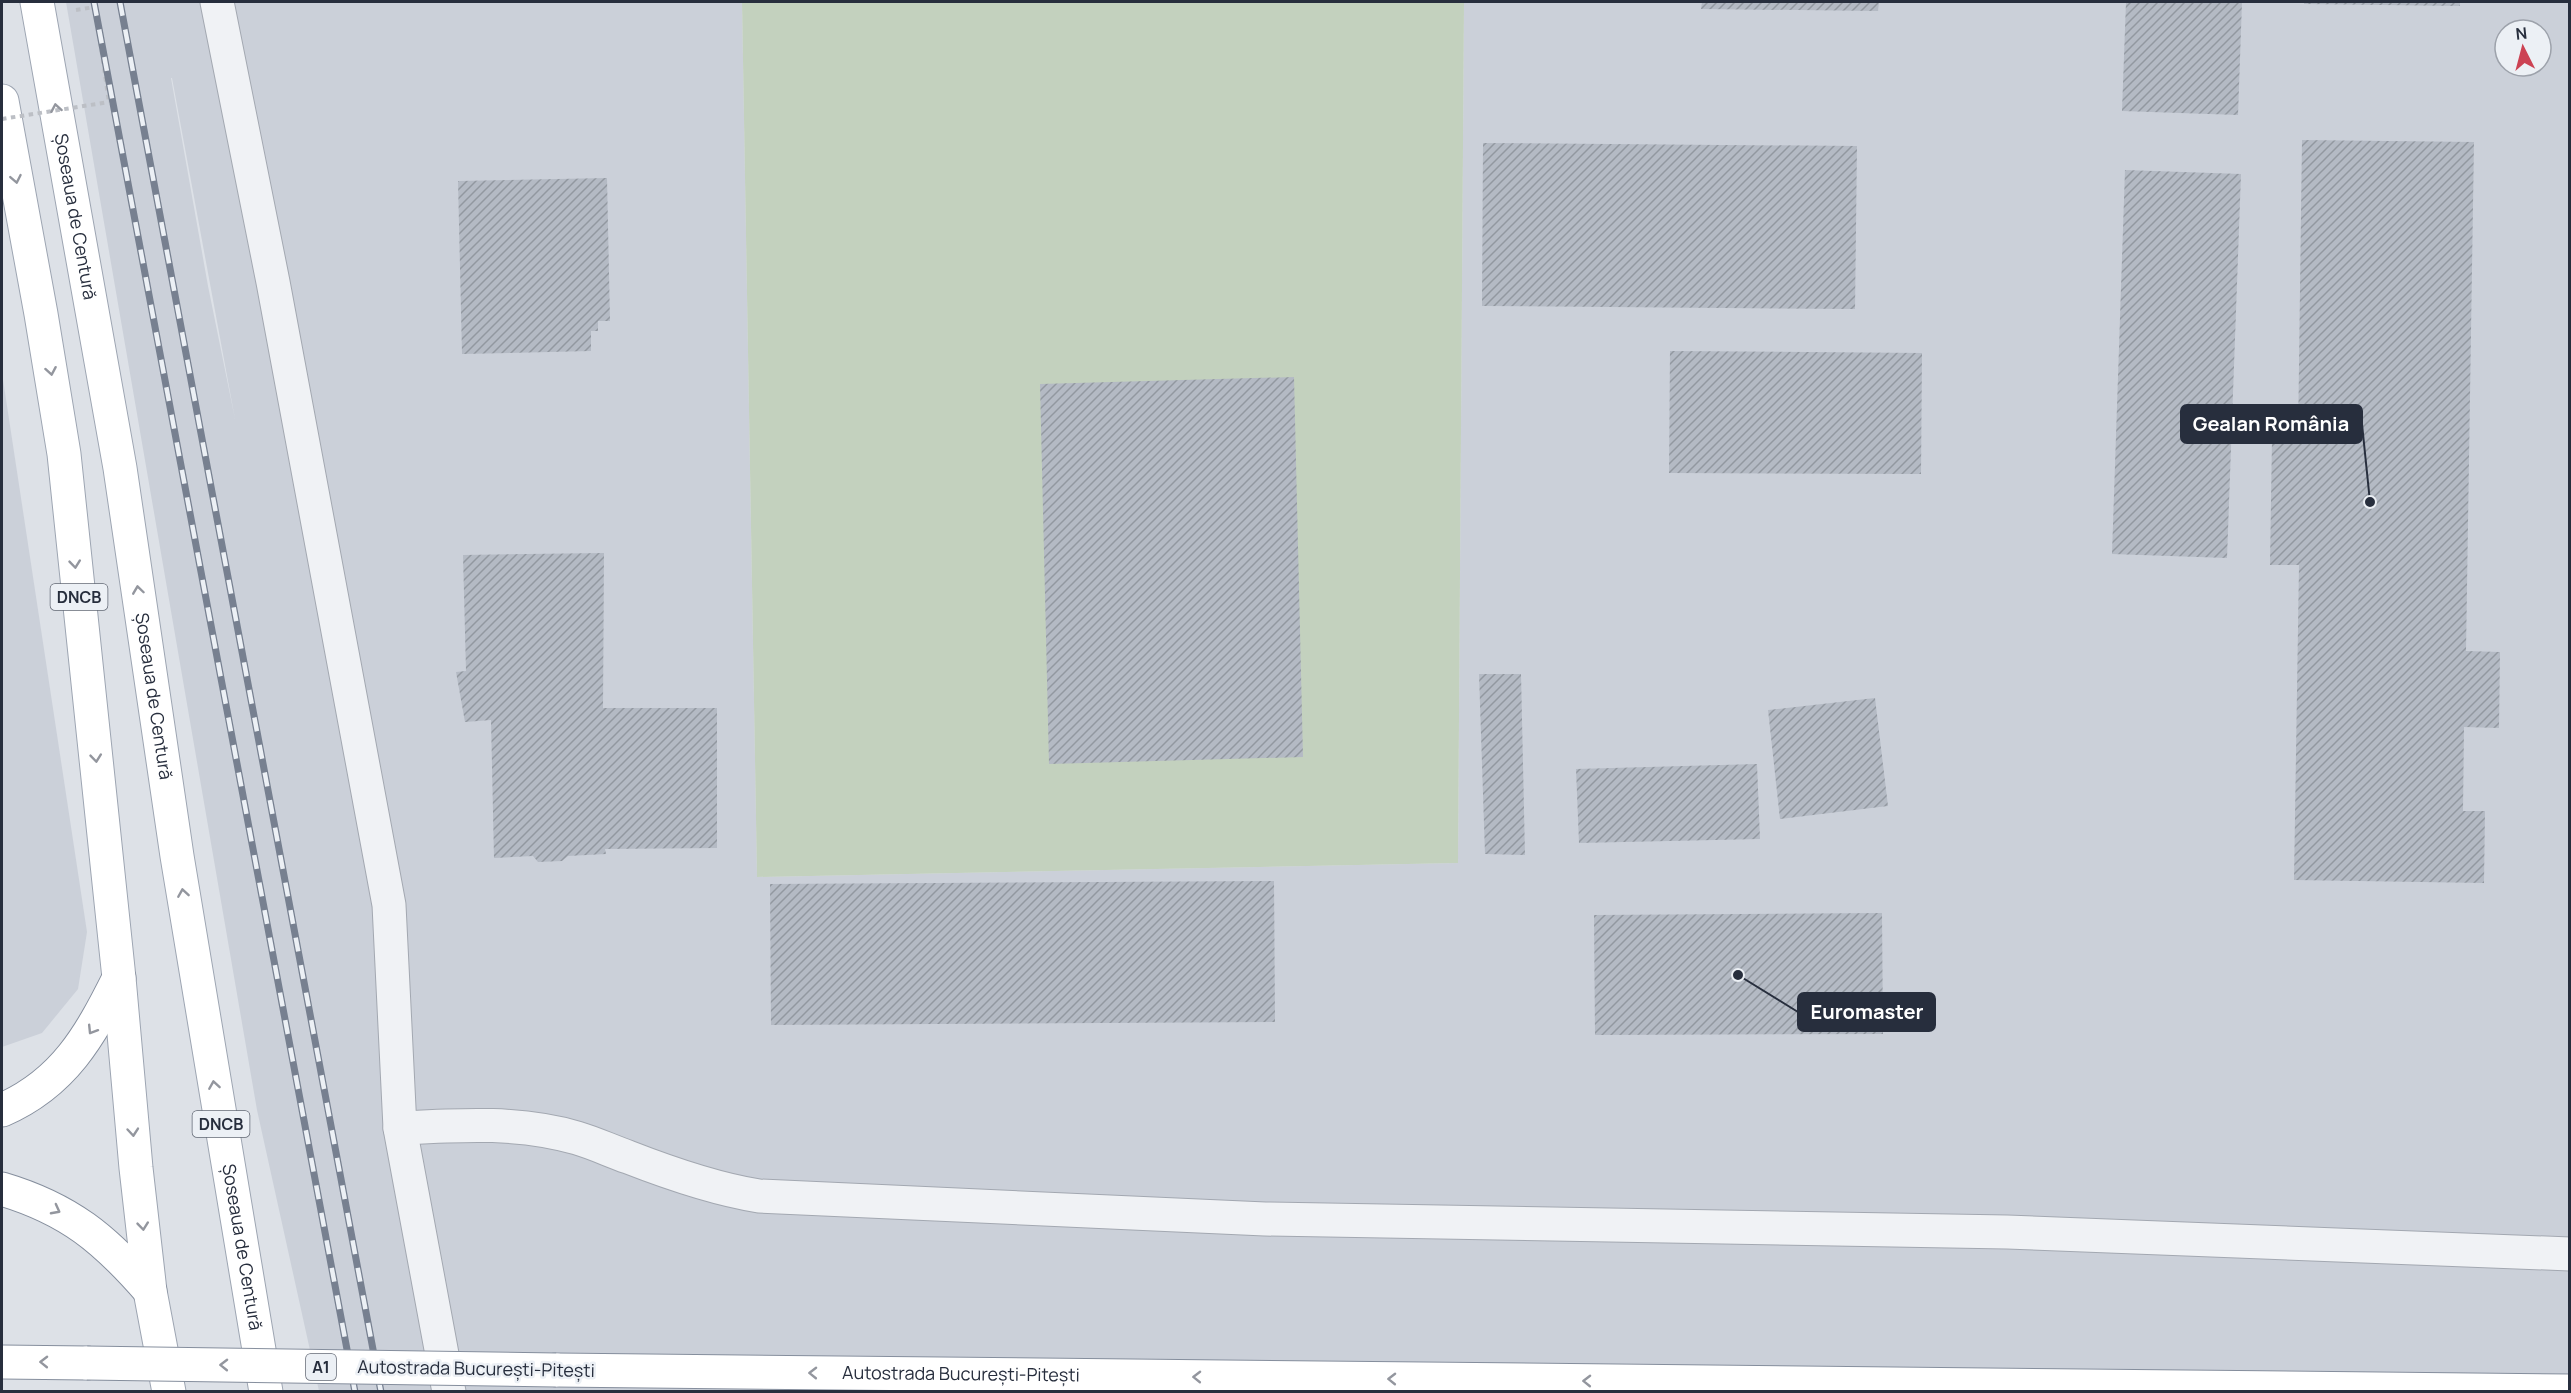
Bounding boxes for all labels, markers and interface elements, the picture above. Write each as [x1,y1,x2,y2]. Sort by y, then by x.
north arrow [2493,18,2553,78]
text: N [2515,22,2528,45]
one-way arrow [50,103,63,113]
street label: Șoseaua de Centură [50,131,103,302]
one-way arrow [9,173,22,183]
one-way arrow [45,366,57,375]
callout: Gealan România [2181,405,2362,443]
text: Gealan România [2193,410,2349,437]
one-way arrow [68,559,81,569]
road number: DNCB [50,584,107,610]
one-way arrow [133,585,145,595]
street label: Șoseaua de Centură [130,611,179,781]
one-way arrow [89,753,102,763]
one-way arrow [178,888,190,897]
callout: Euromaster [1798,993,1935,1031]
text: Euromaster [1811,998,1923,1025]
one-way arrow [87,1024,99,1034]
one-way arrow [209,1081,221,1090]
road number: DNCB [192,1111,250,1137]
one-way arrow [126,1128,139,1137]
street label: Șoseaua de Centură [217,1162,269,1332]
one-way arrow [50,1203,60,1214]
one-way arrow [136,1222,148,1231]
road number: A1 [306,1354,336,1380]
street label: Autostrada București-Pitești [357,1354,595,1382]
one-way arrow [40,1356,49,1369]
one-way arrow [220,1359,229,1371]
street label: Autostrada București-Pitești [842,1360,1080,1386]
one-way arrow [809,1367,818,1379]
one-way arrow [1193,1371,1202,1383]
one-way arrow [1388,1373,1397,1385]
one-way arrow [1583,1375,1592,1387]

